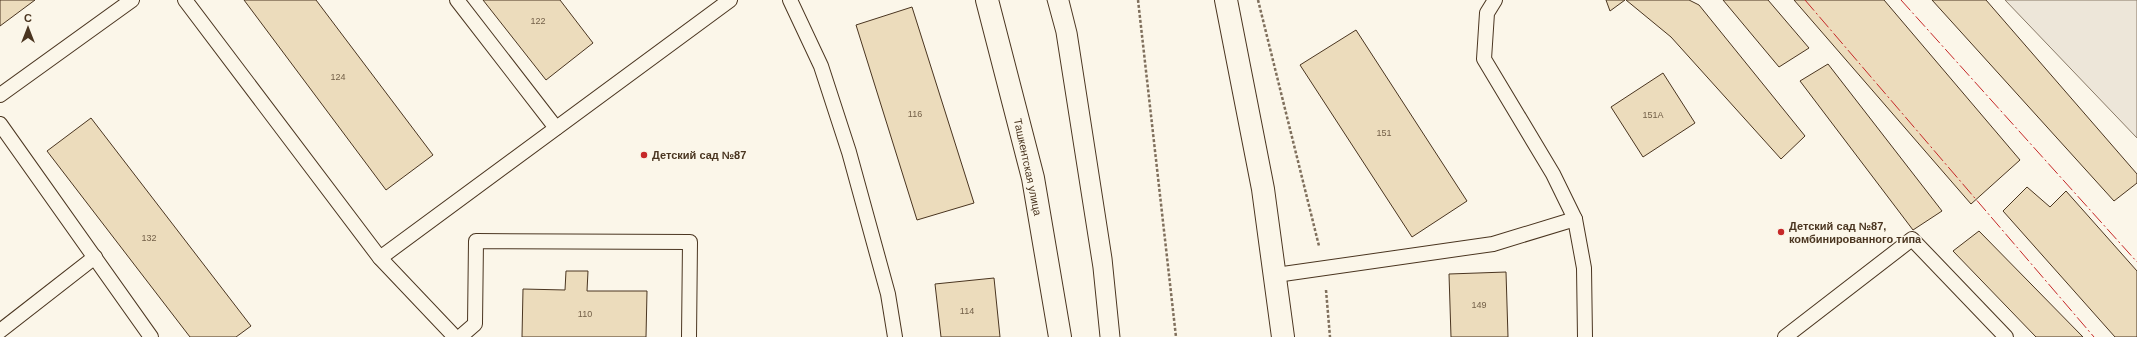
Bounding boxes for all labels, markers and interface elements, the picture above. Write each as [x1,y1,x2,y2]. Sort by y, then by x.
north arrow [8,8,48,48]
text: С [24,12,32,24]
house number: 122 [530,16,546,26]
house number: 124 [330,72,346,82]
house number: 116 [908,109,922,119]
house number: 151А [1642,110,1664,120]
street label: Ташкентская улица [1012,117,1044,218]
house number: 151 [1376,128,1392,138]
place label: Детский сад №87 [652,149,746,161]
marker: Детский сад №87 [639,150,649,160]
place label: Детский сад №87, комбинированного типа [1789,220,1922,245]
marker: Детский сад №87, комбинированного типа [1776,227,1786,237]
house number: 132 [141,233,157,243]
house number: 149 [1471,300,1487,310]
house number: 114 [960,306,974,316]
house number: 110 [578,309,592,319]

